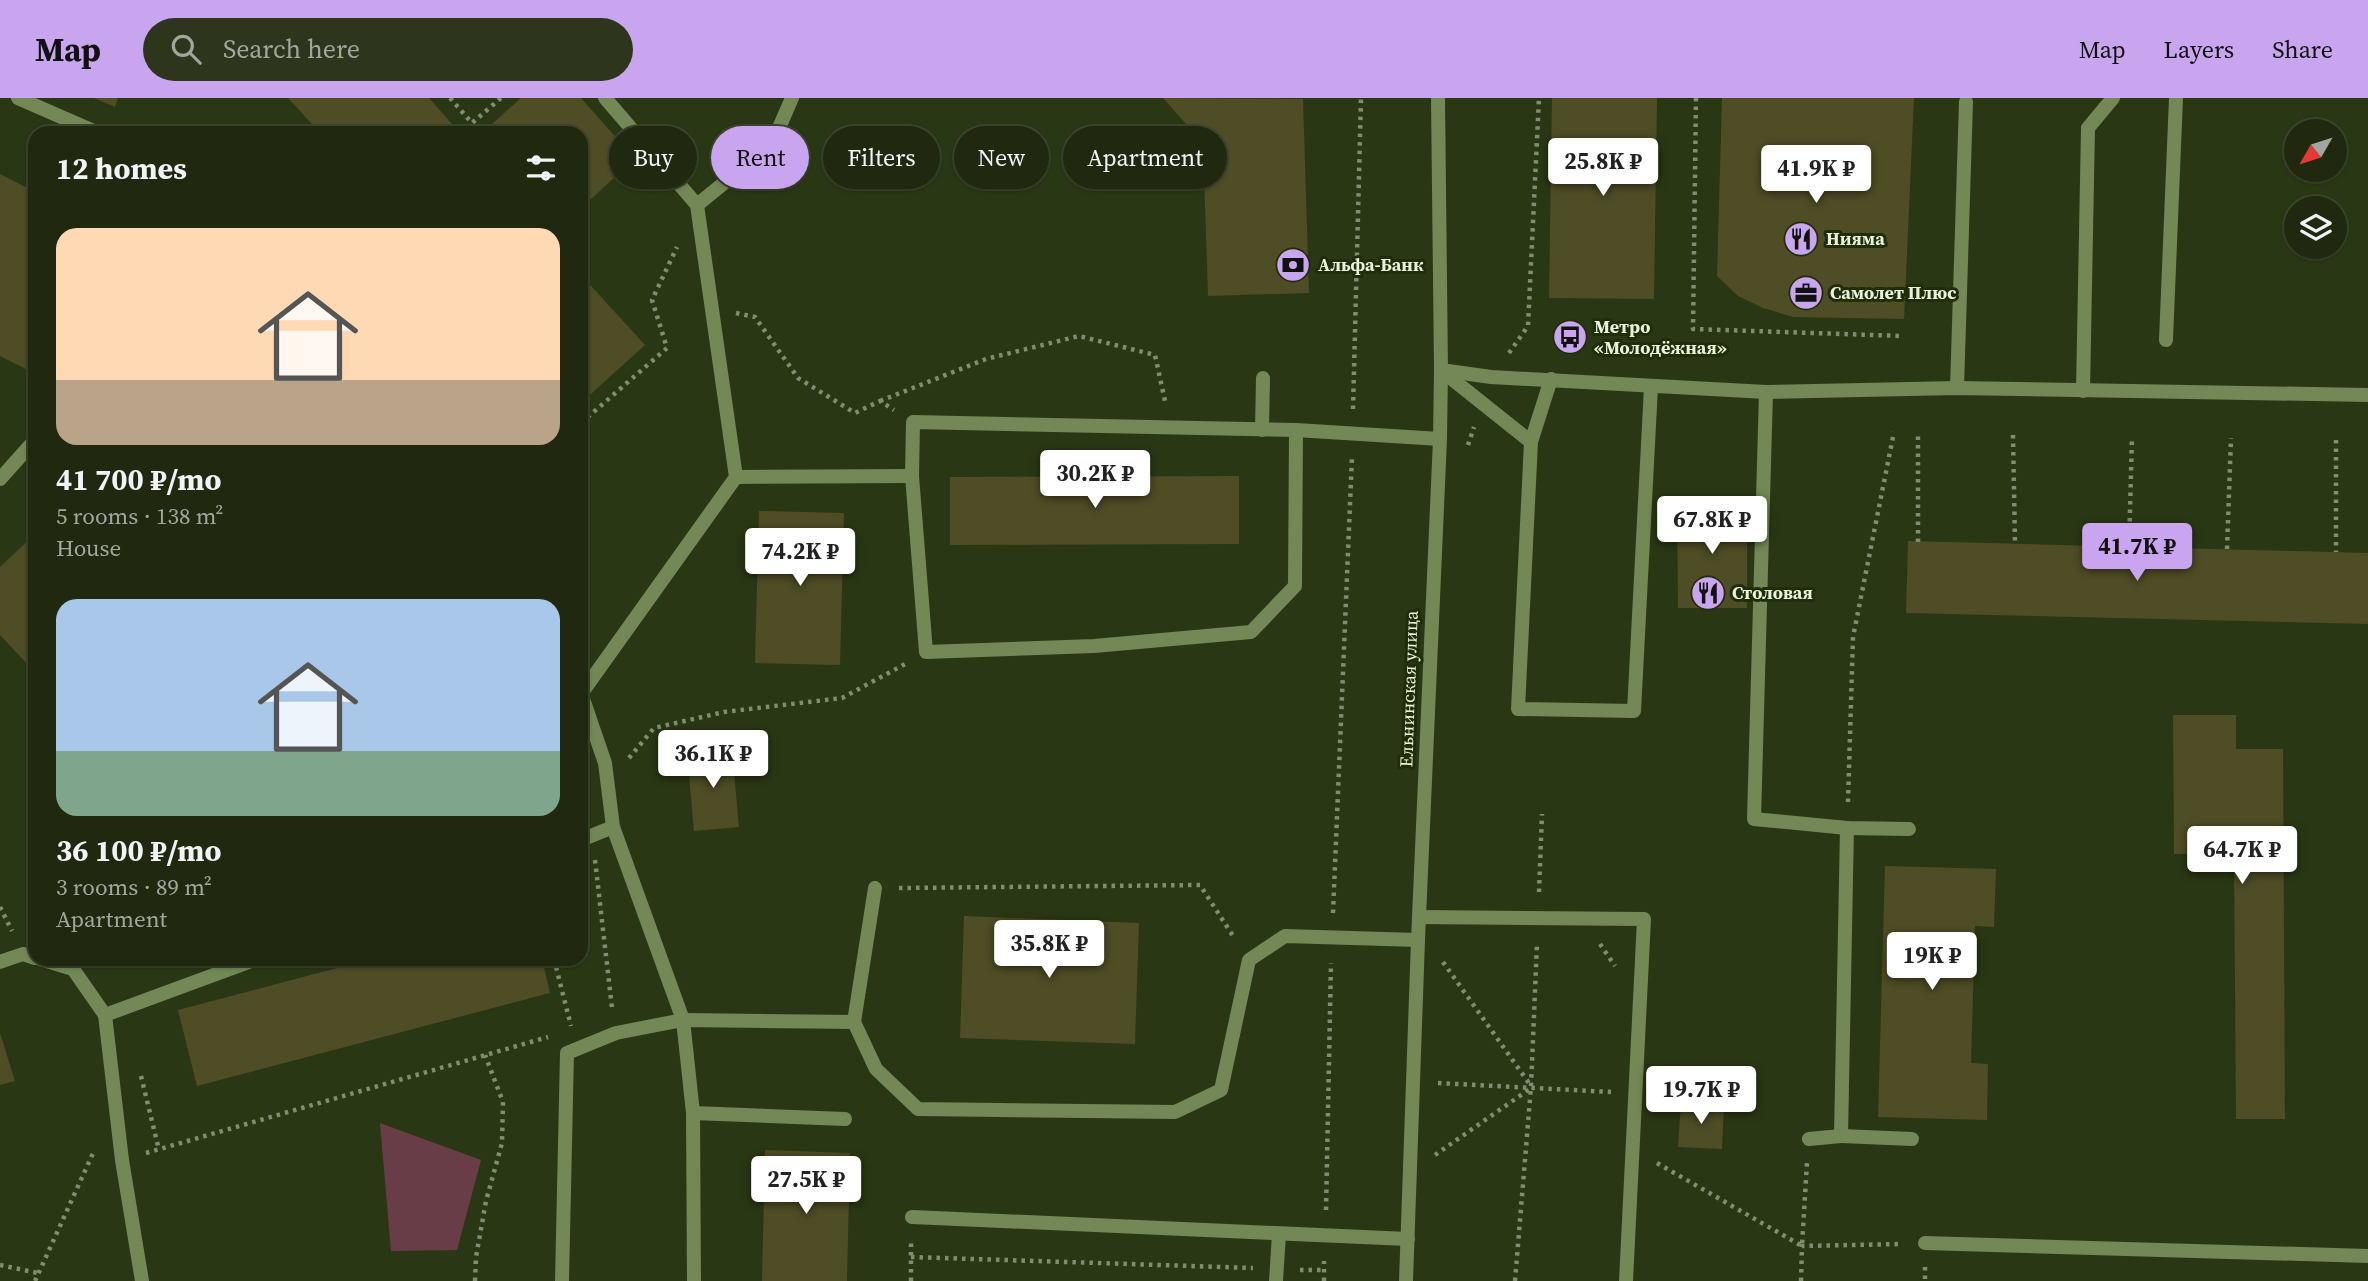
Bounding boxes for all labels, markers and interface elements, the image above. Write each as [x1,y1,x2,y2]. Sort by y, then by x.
search box [143,18,633,81]
text: Map [35,27,101,72]
icon: search [167,30,205,68]
text: Search here [223,31,360,67]
text: Map [2079,33,2126,66]
text: Layers [2164,33,2234,66]
text: Share [2272,33,2333,66]
north arrow [2284,119,2347,182]
map controls [2284,119,2347,259]
chip: Buy [609,126,697,189]
chip: Rent [711,126,809,189]
chip: Filters [823,126,940,189]
chip: New [954,126,1049,189]
chip: Apartment [1063,126,1227,189]
pin: 25.8K ₽ [1538,139,1668,198]
text: 25.8K ₽ [1564,145,1642,177]
pin: 41.9K ₽ [1751,146,1881,205]
text: 12 homes [56,148,187,189]
icon: filters [522,149,560,187]
text: 41.9K ₽ [1777,152,1855,184]
button: layers [2284,196,2347,259]
restaurant icon: Нияма [1782,220,1820,258]
place label: Нияма [1826,226,1885,251]
bank icon: Альфа-Банк [1274,246,1312,284]
place label: Альфа-Банк [1318,252,1424,277]
icon: home [245,273,371,399]
office icon: Самолет Плюс [1787,274,1825,312]
place label: Самолет Плюс [1830,280,1956,305]
place label: Метро «Молодёжная» [1594,314,1727,360]
bus stop icon: Метро «Молодёжная» [1551,318,1589,356]
pin: 30.2K ₽ [1030,450,1160,510]
text: 30.2K ₽ [1056,457,1134,489]
text: 41 700 ₽/mo [56,459,221,500]
pin: 67.8K ₽ [1647,496,1777,556]
text: 5 rooms · 138 m² [56,500,223,532]
text: 67.8K ₽ [1673,503,1751,535]
pin: 41.7K ₽ [2072,524,2202,583]
pin: 74.2K ₽ [735,528,865,588]
text: 41.7K ₽ [2098,530,2176,562]
text: House [56,532,121,564]
text: 74.2K ₽ [761,535,839,567]
restaurant icon: Столовая [1689,574,1727,612]
place label: Столовая [1732,580,1813,605]
street label: Ельнинская улица [1393,609,1424,768]
icon: home [245,644,371,770]
pin: 36.1K ₽ [648,730,778,790]
text: 36.1K ₽ [674,737,752,769]
pin: 64.7K ₽ [2177,826,2307,886]
text: 36 100 ₽/mo [56,830,221,871]
text: 64.7K ₽ [2203,833,2281,865]
text: 3 rooms · 89 m² [56,871,212,903]
text: Apartment [56,903,167,935]
pin: 35.8K ₽ [984,920,1114,980]
text: 35.8K ₽ [1010,927,1088,959]
pin: 19K ₽ [1883,932,1981,992]
text: 19K ₽ [1903,939,1961,971]
pin: 19.7K ₽ [1636,1066,1766,1126]
text: 19.7K ₽ [1662,1073,1740,1105]
pin: 27.5K ₽ [741,1156,871,1216]
text: 27.5K ₽ [767,1163,845,1195]

